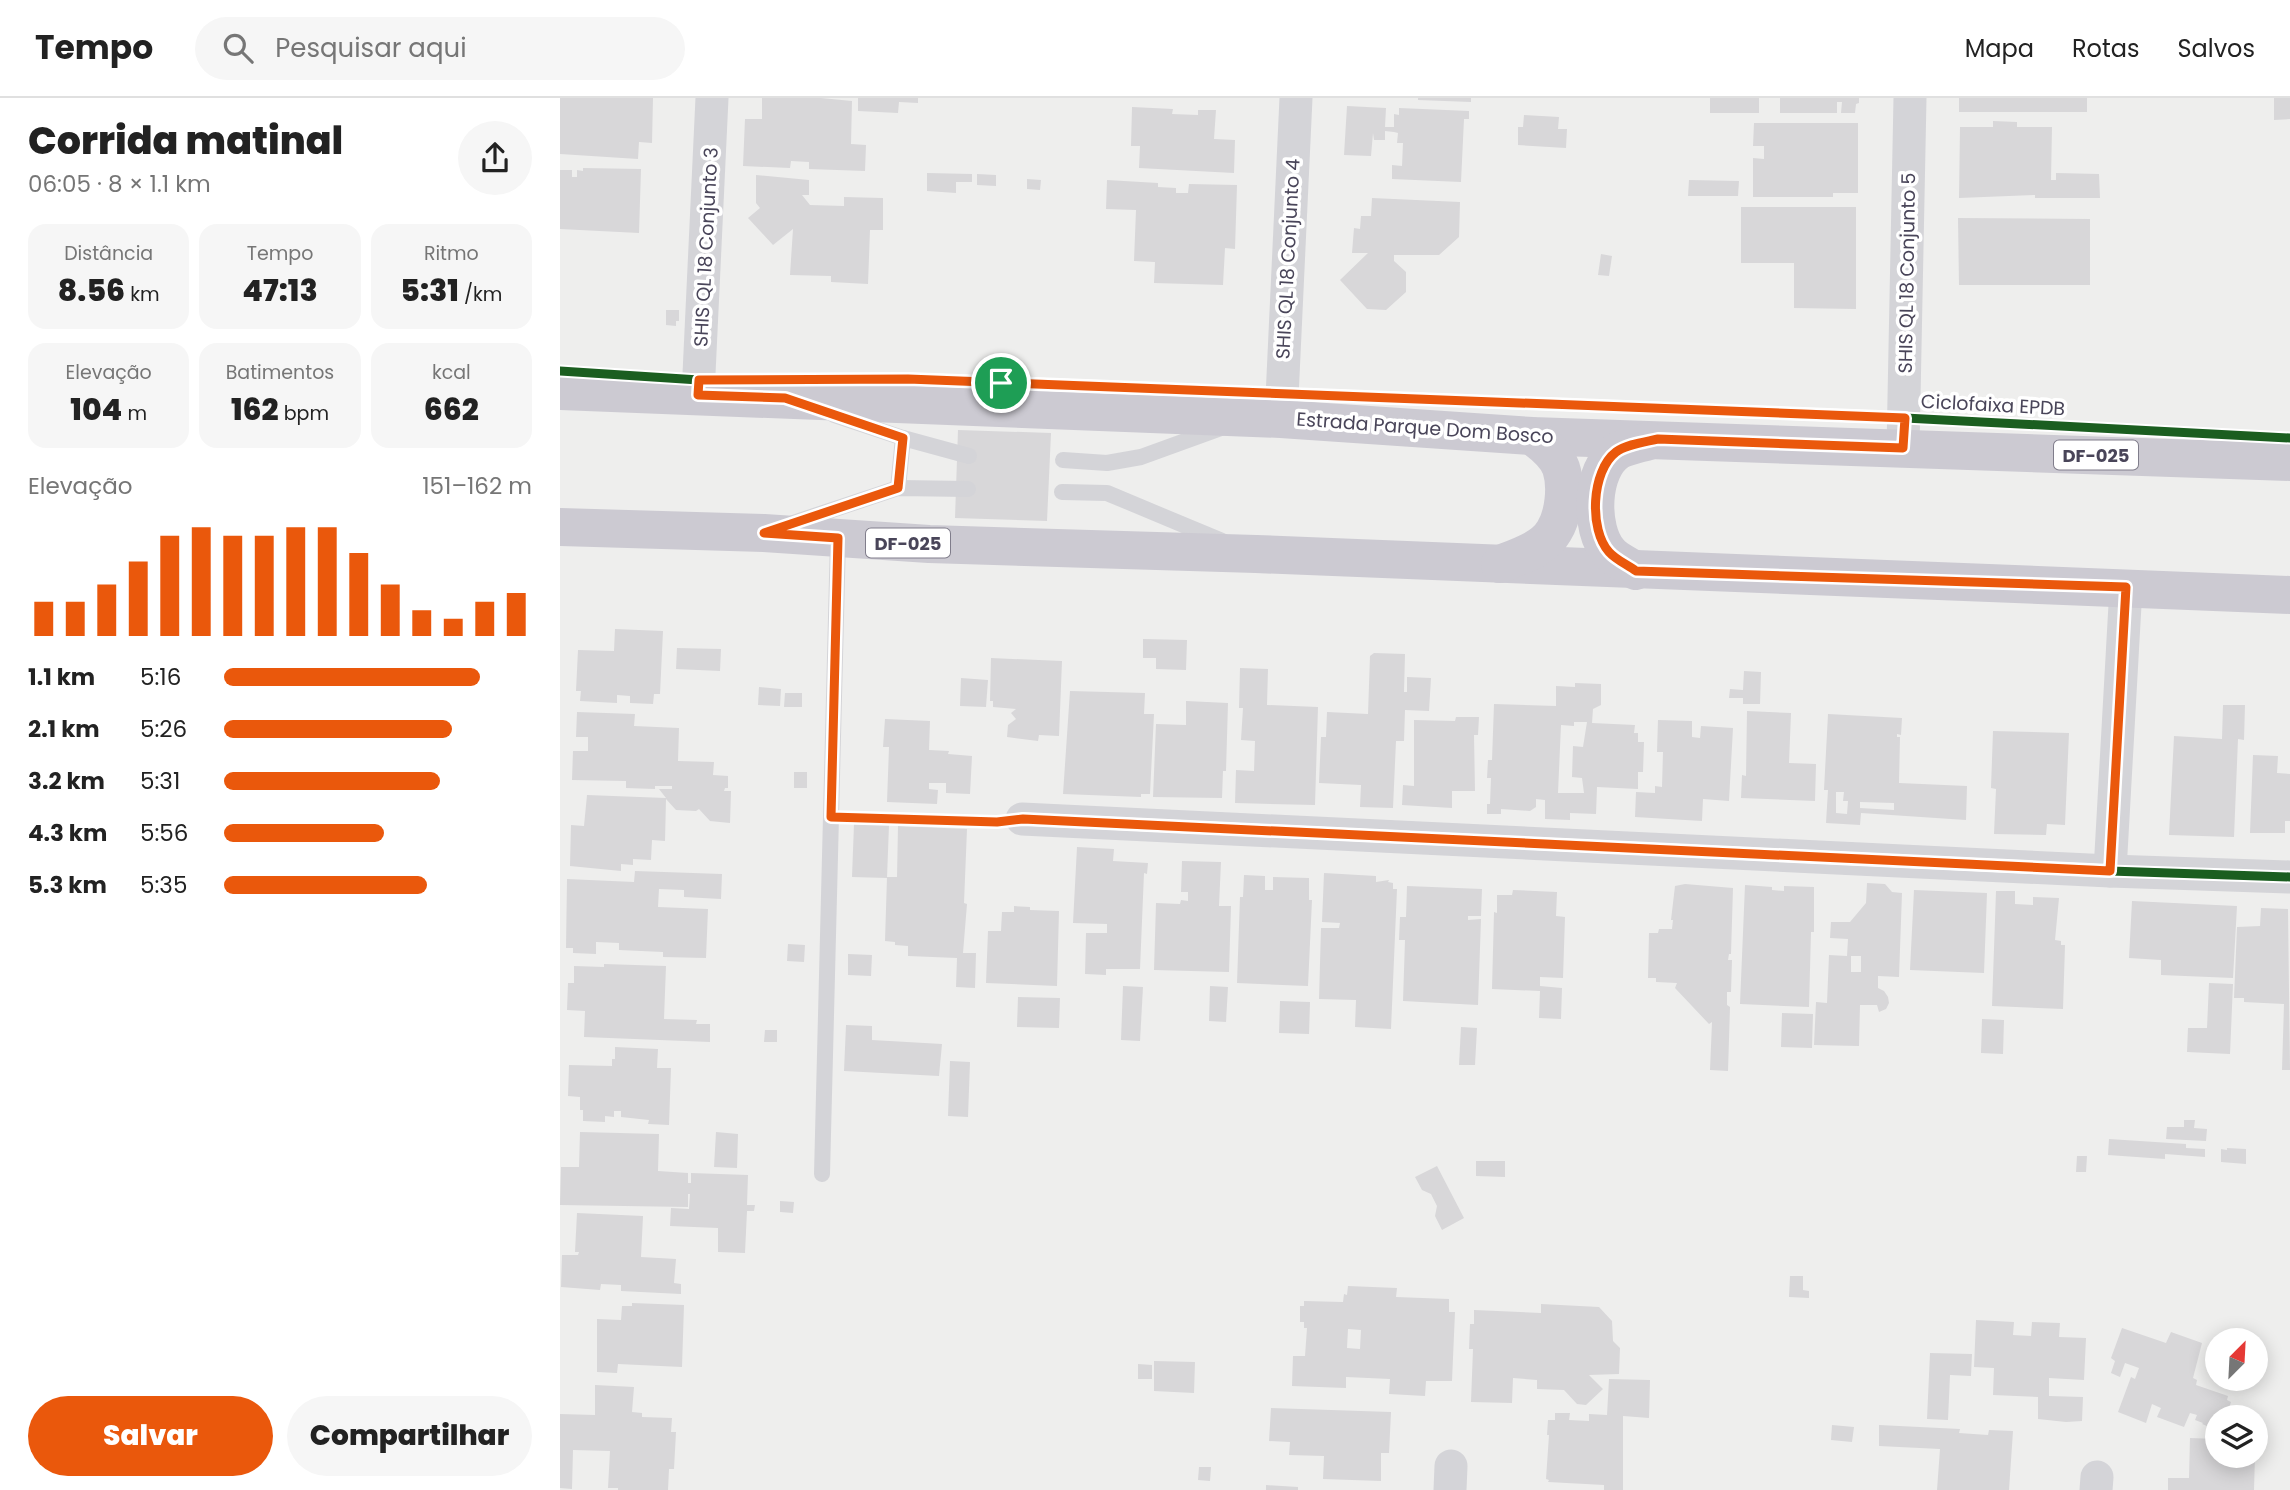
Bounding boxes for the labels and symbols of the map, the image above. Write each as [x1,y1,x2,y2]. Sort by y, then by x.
street label: SHIS QL 18 Conjunto 3 [687,146,725,348]
street label: SHIS QL 18 Conjunto 4 [1269,158,1307,360]
street label: SHIS QL 18 Conjunto 5 [1892,172,1922,374]
pin [971,353,1031,413]
street label: Ciclofaixa EPDB [1920,388,2066,422]
street label: Estrada Parque Dom Bosco [1296,406,1554,450]
road number: DF-025 [2054,440,2138,470]
road number: DF-025 [866,528,950,558]
north arrow [2205,1328,2268,1391]

